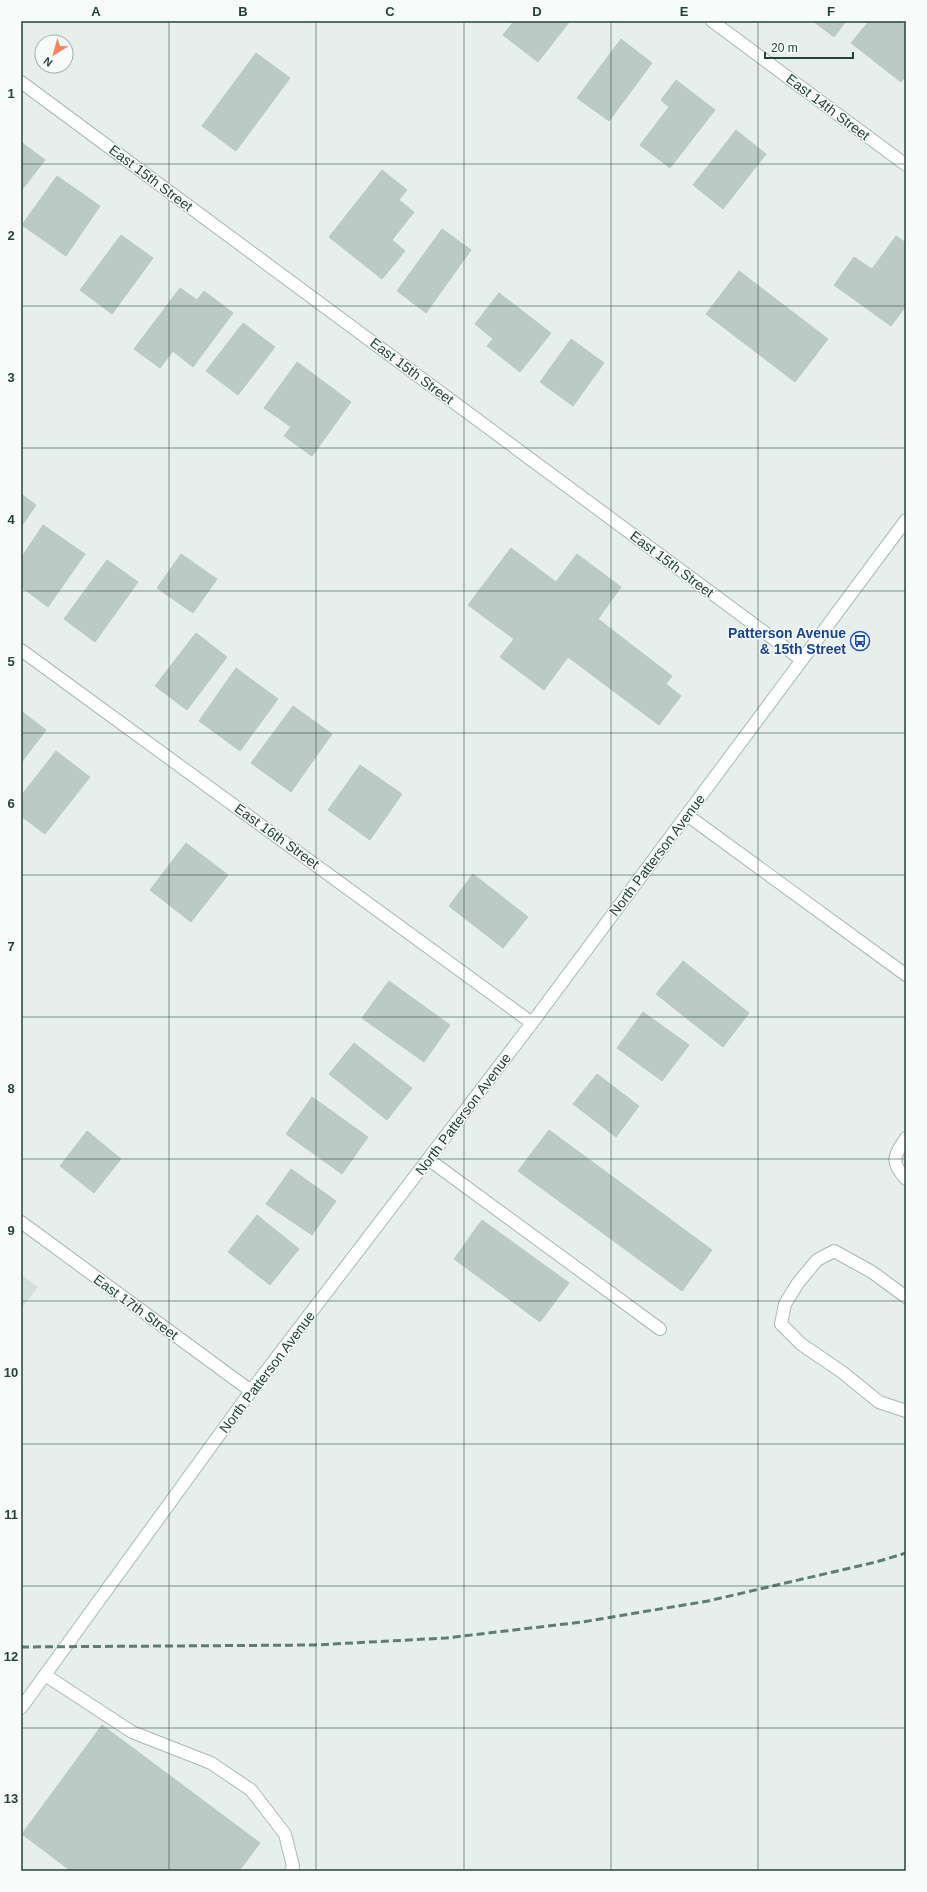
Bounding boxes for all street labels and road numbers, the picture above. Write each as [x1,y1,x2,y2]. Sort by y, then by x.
street label: East 14th Street [783,70,873,144]
street label: East 15th Street [106,141,196,215]
street label: East 15th Street [367,334,457,408]
street label: East 15th Street [627,527,717,601]
street label: North Patterson Avenue [606,791,708,919]
street label: East 16th Street [232,800,322,872]
street label: North Patterson Avenue [412,1050,514,1178]
street label: East 17th Street [91,1271,181,1343]
street label: North Patterson Avenue [216,1308,318,1436]

